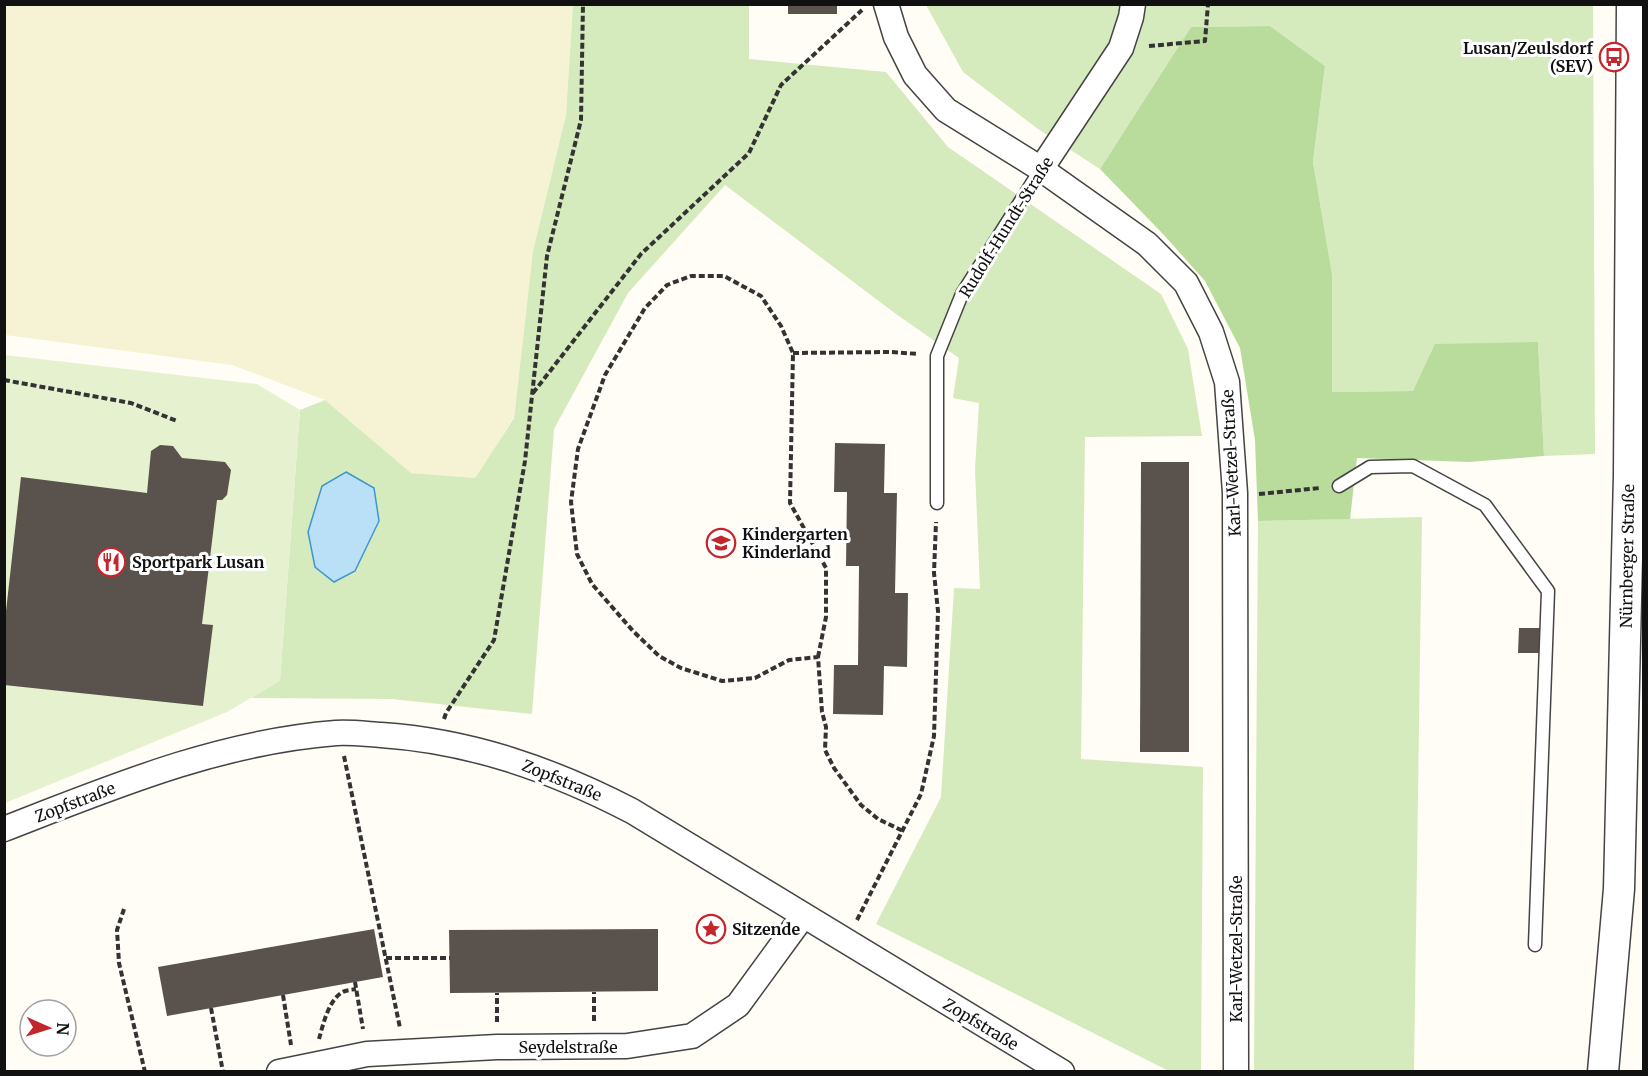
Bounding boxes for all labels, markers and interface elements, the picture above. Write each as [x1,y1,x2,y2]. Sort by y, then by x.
place label: Lusan/Zeulsdorf (SEV) [1463,38,1594,76]
bus stop icon: Lusan/Zeulsdorf (SEV) [1598,41,1630,73]
street label: Rudolf-Hundt-Straße [955,153,1057,301]
street label: Karl-Wetzel-Straße [1217,389,1245,537]
street label: Nürnberger Straße [1616,484,1638,628]
place label: Kindergarten Kinderland [742,524,848,562]
school or university icon: Kindergarten Kinderland [705,527,737,559]
restaurant icon: Sportpark Lusan [95,546,127,578]
place label: Sportpark Lusan [132,552,264,572]
street label: Zopfstraße [519,755,605,805]
street label: Zopfstraße [32,778,118,826]
street label: Karl-Wetzel-Straße [1226,875,1246,1023]
place icon: Sitzende [695,913,727,945]
place label: Sitzende [732,919,800,939]
street label: Zopfstraße [940,994,1022,1054]
north arrow [18,998,78,1058]
text: N [53,1022,73,1036]
street label: Seydelstraße [518,1037,618,1057]

